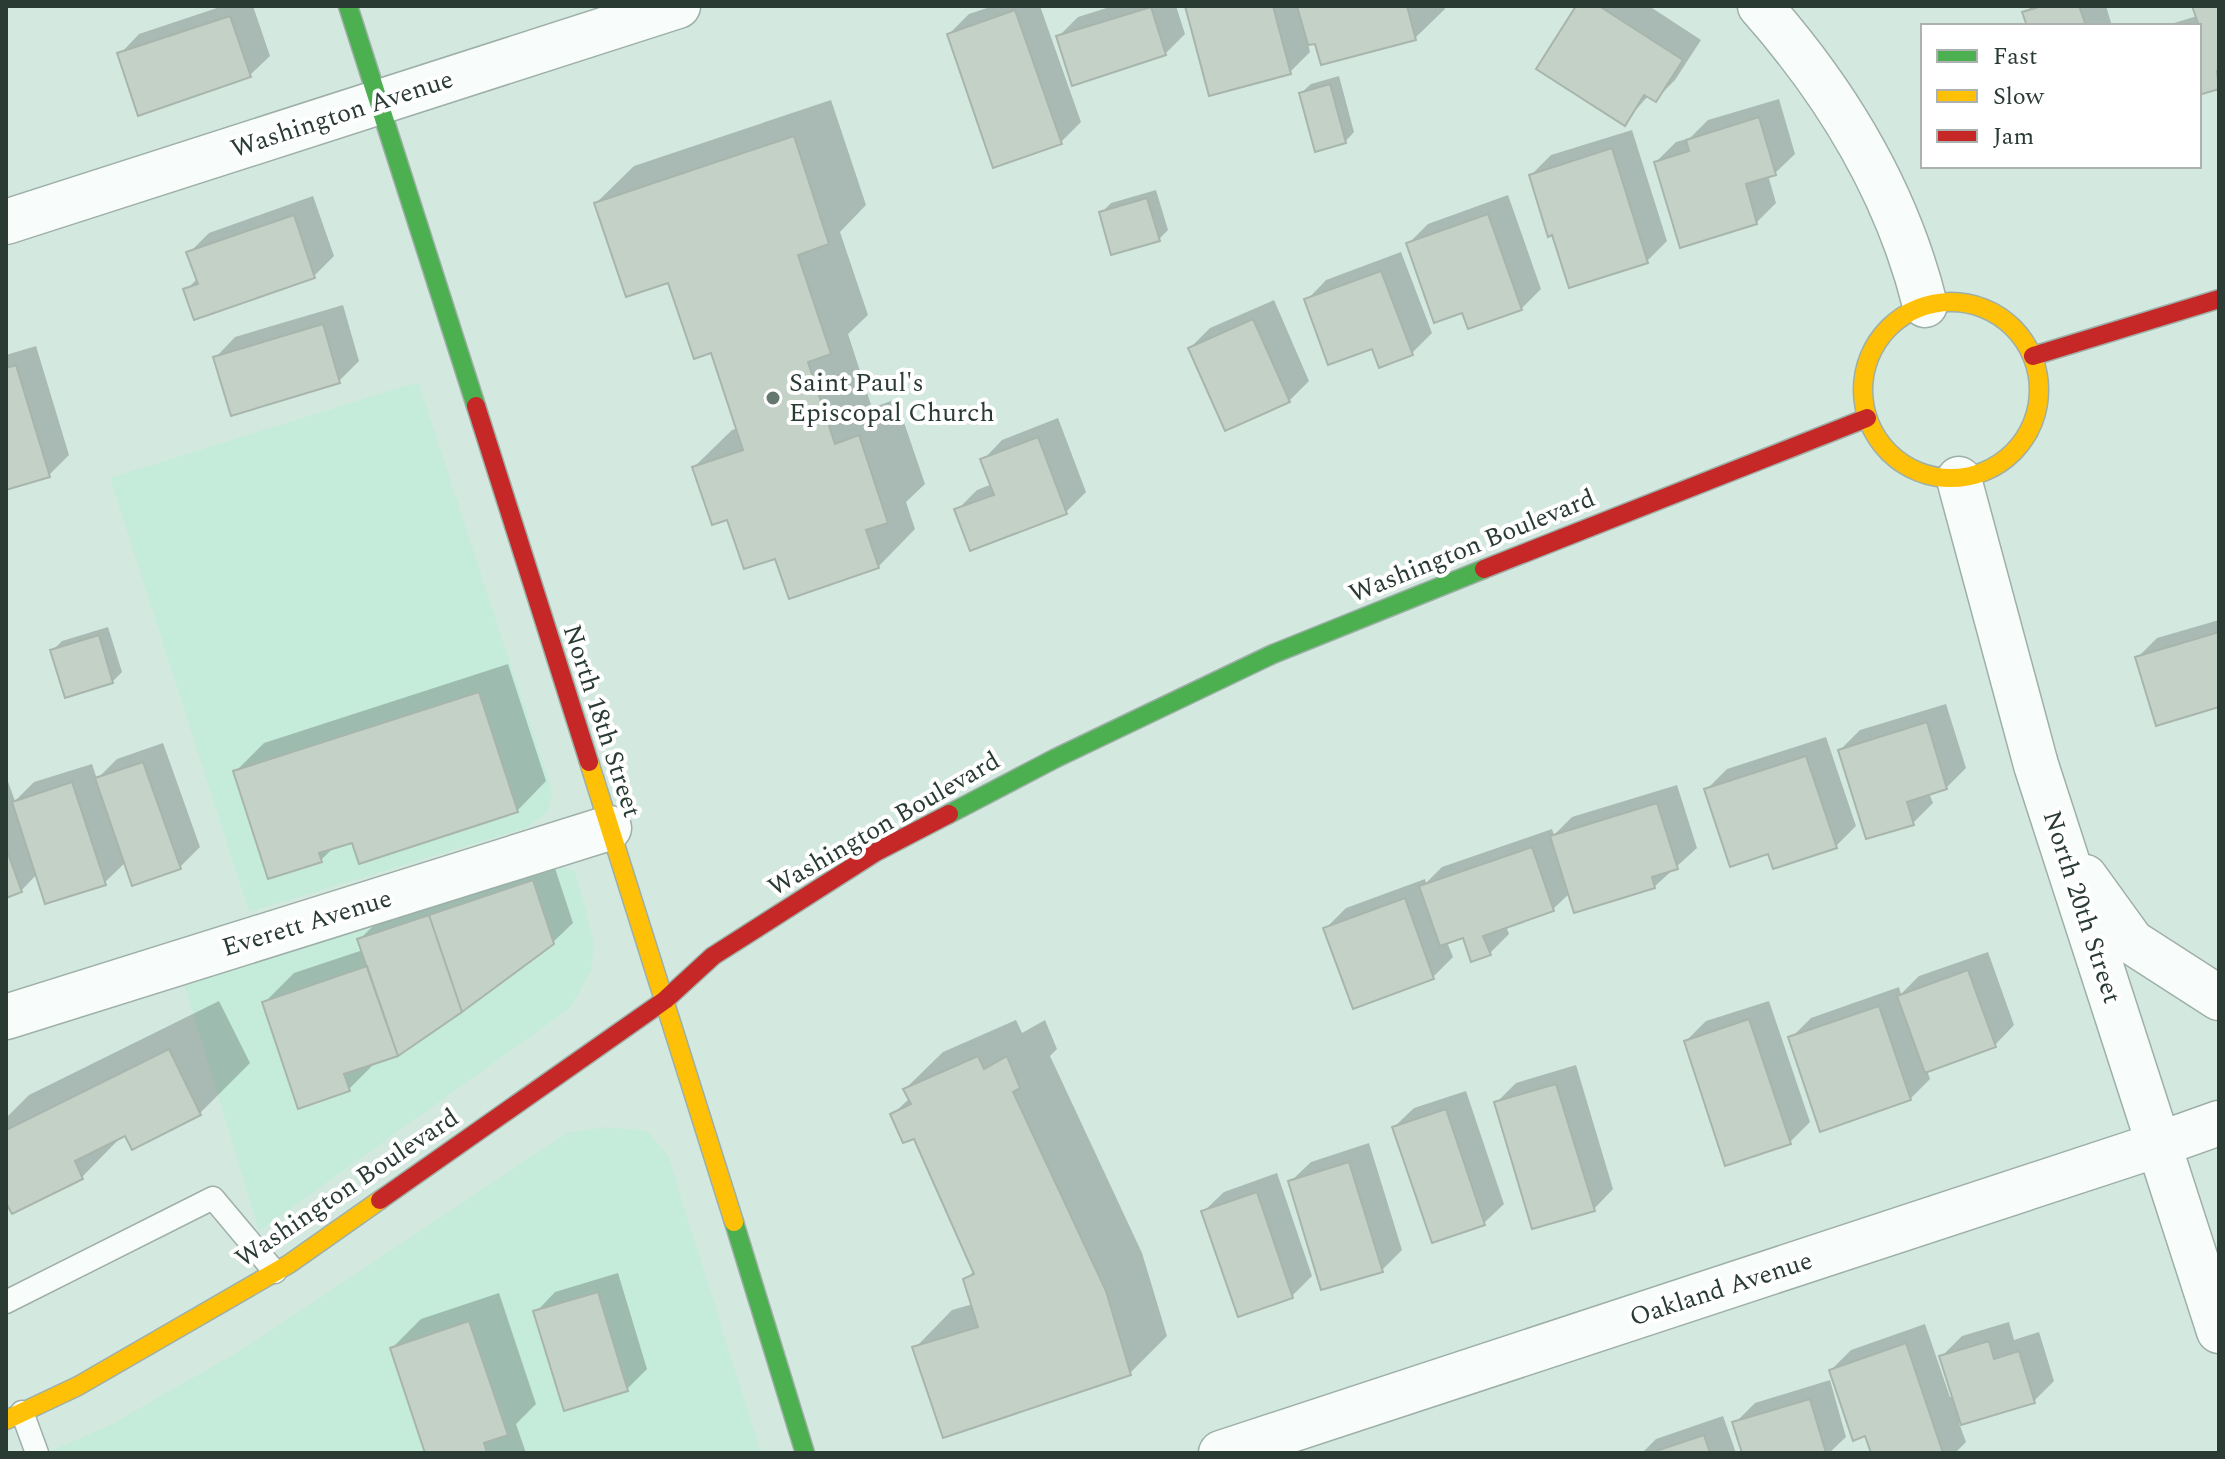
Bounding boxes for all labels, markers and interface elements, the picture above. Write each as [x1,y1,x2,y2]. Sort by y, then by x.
legend [1921,24,2201,168]
text: Fast [1993,39,2038,75]
street label: Washington Avenue [226,59,458,169]
text: Slow [1993,79,2045,115]
text: Jam [1993,119,2034,155]
place label: Saint Paul's Episcopal Church [789,363,995,433]
marker: Saint Paul's Episcopal Church [764,389,782,407]
street label: Washington Boulevard [1343,478,1601,614]
street label: North 18th Street [552,619,652,823]
street label: Washington Boulevard [760,741,1008,907]
street label: North 20th Street [2032,805,2132,1009]
street label: Everett Avenue [217,878,397,968]
street label: Washington Boulevard [227,1098,467,1278]
street label: Oakland Avenue [1624,1241,1818,1337]

